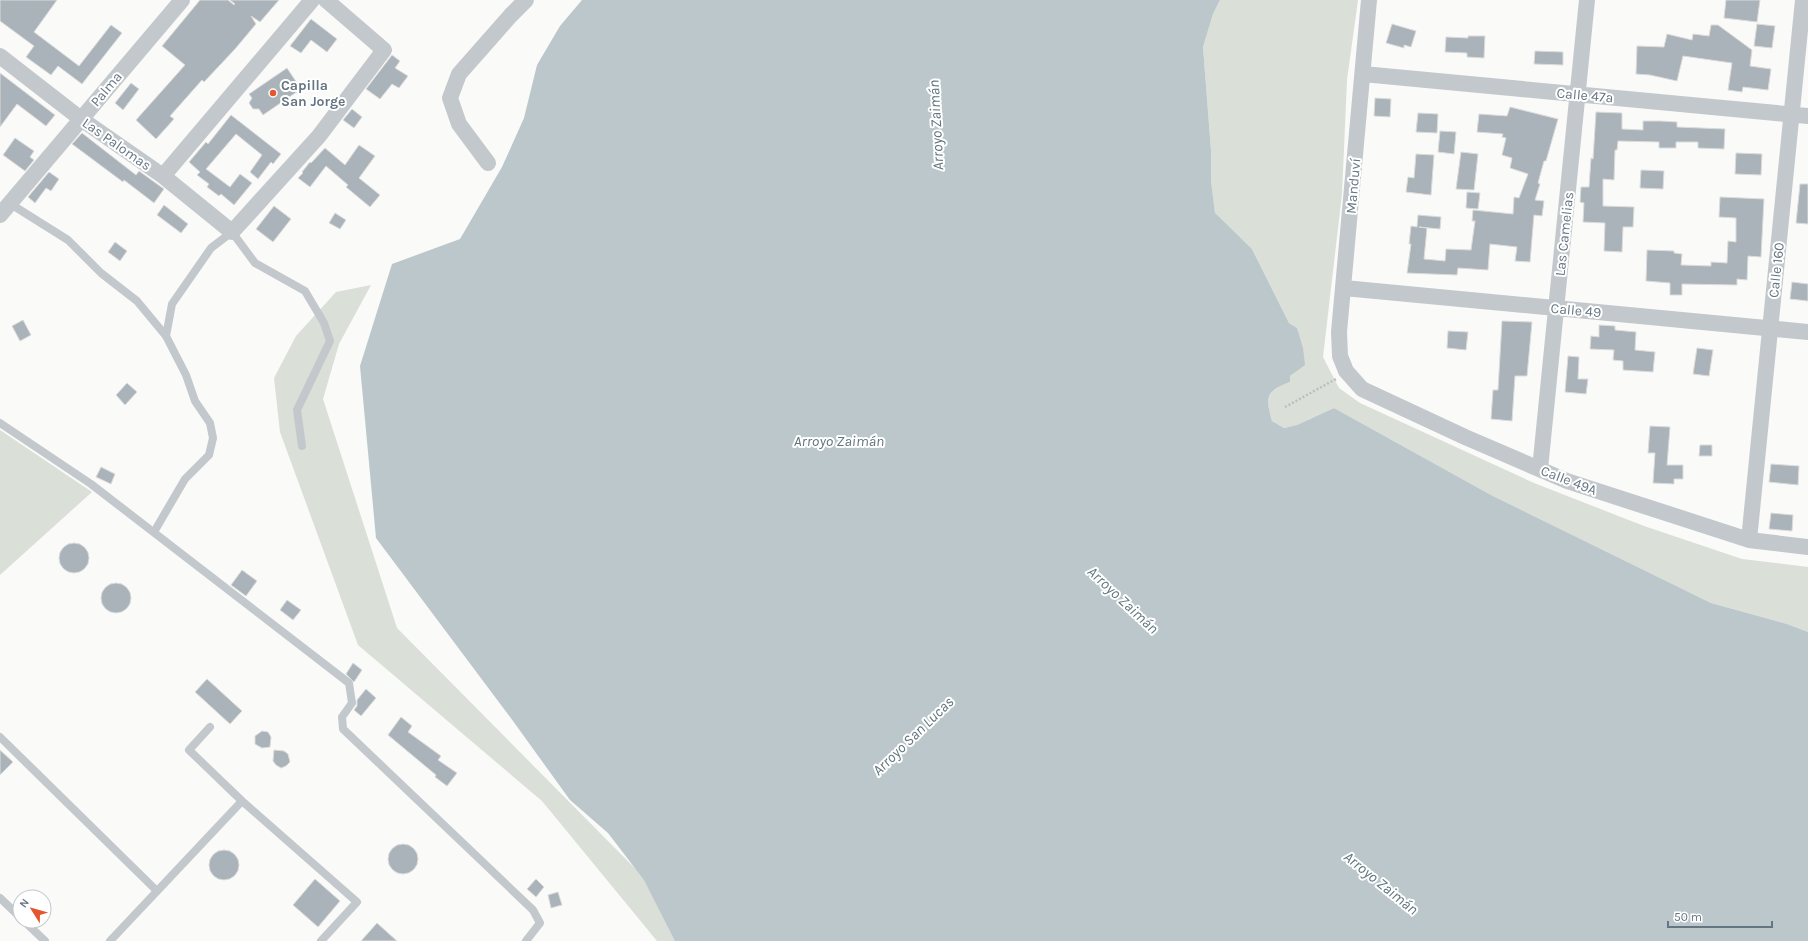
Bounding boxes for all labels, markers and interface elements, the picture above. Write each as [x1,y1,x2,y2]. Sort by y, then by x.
street label: Palma [87,68,126,110]
place label: Capilla San Jorge [281,77,345,110]
water label: Arroyo Zaimán [925,79,947,171]
street label: Calle 47a [1556,85,1614,106]
marker: Capilla San Jorge [268,88,278,98]
street label: Las Palomas [79,114,154,174]
street label: Manduví [1343,157,1364,215]
street label: Las Camelias [1552,191,1577,277]
street label: Calle 160 [1765,242,1788,299]
street label: Calle 49 [1550,300,1602,321]
water label: Arroyo Zaimán [794,432,884,450]
street label: Calle 49A [1538,462,1599,499]
water label: Arroyo Zaimán [1084,563,1162,637]
water label: Arroyo San Lucas [869,693,957,779]
water label: Arroyo Zaimán [1340,848,1422,918]
north arrow [12,889,52,929]
text: N [17,896,32,910]
scale bar [1668,903,1772,929]
text: 50 m [1674,910,1702,924]

